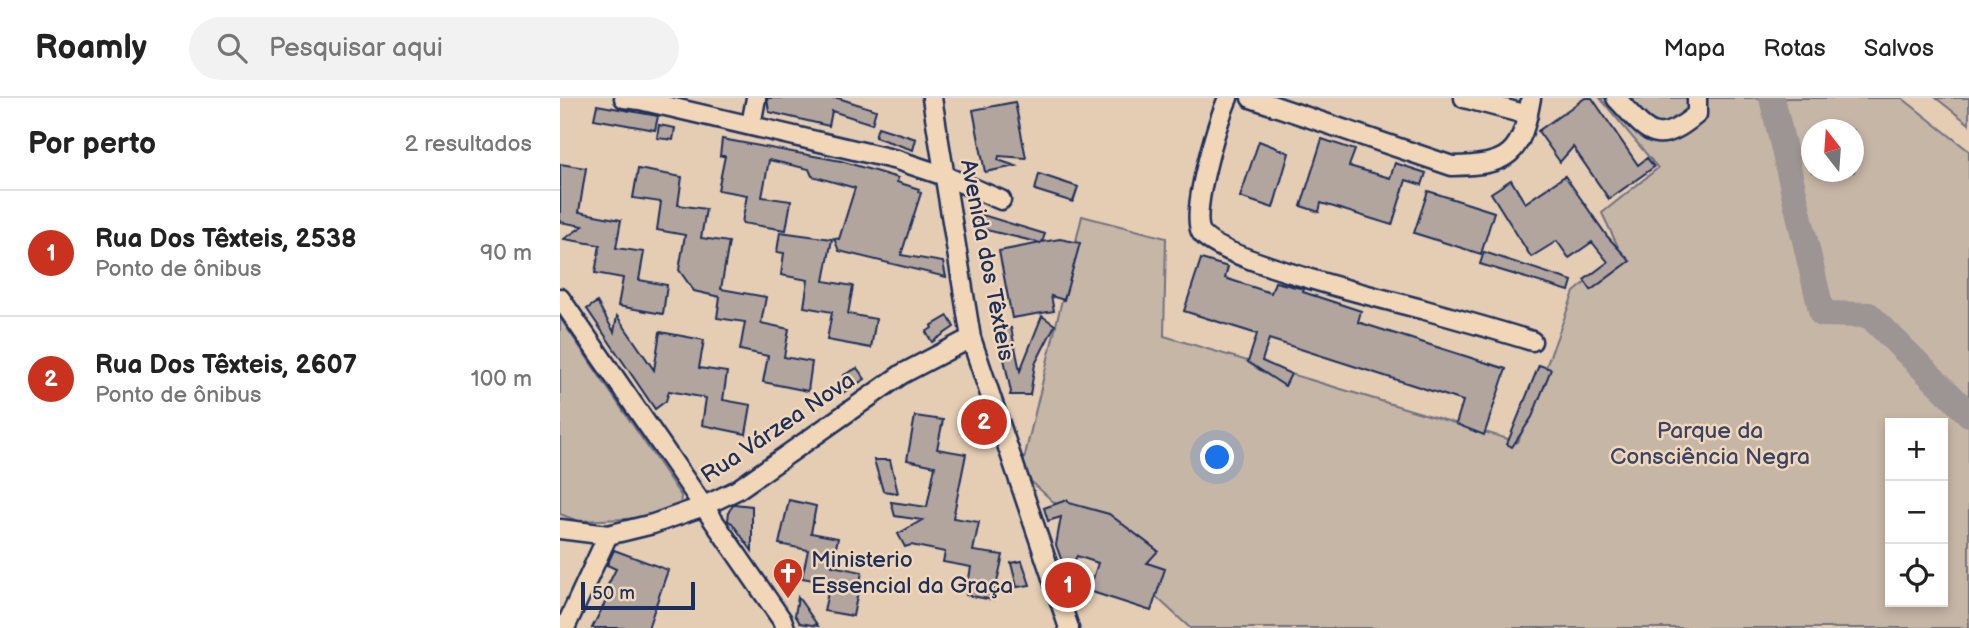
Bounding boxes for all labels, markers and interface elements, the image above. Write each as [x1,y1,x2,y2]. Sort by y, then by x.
search box [189,17,679,80]
text: Roamly [35,28,147,68]
icon: search [213,29,251,67]
text: Pesquisar aqui [269,33,443,64]
text: Mapa [1663,34,1725,63]
text: Rotas [1763,34,1826,63]
text: Salvos [1864,34,1934,63]
north arrow [1801,119,1864,182]
text: Por perto [28,126,156,162]
text: 2 resultados [404,130,532,158]
street label: Avenida dos Têxteis [954,157,1020,363]
text: Rua Dos Têxteis, 2538 [95,224,357,255]
text: 1 [46,239,56,267]
text: 90 m [480,239,532,267]
text: Ponto de ônibus [95,255,262,283]
text: Rua Dos Têxteis, 2607 [95,350,357,381]
text: 2 [44,365,58,393]
text: 100 m [471,365,532,393]
street label: Rua Várzea Nova [696,366,860,490]
text: Ponto de ônibus [95,381,262,409]
pin: 2 [961,396,1007,448]
park label: Parque da Consciência Negra [1610,417,1810,471]
map controls [1885,418,1948,607]
button: + [1885,418,1948,481]
your location [1200,440,1234,474]
button: − [1885,481,1948,544]
button: locate [1885,544,1948,607]
place label: Ministerio Essencial da Graça [811,546,1013,600]
church icon: Ministerio Essencial da Graça [771,556,805,600]
pin: 1 [1045,559,1091,611]
scale bar [581,579,695,611]
text: 50 m [592,582,635,605]

